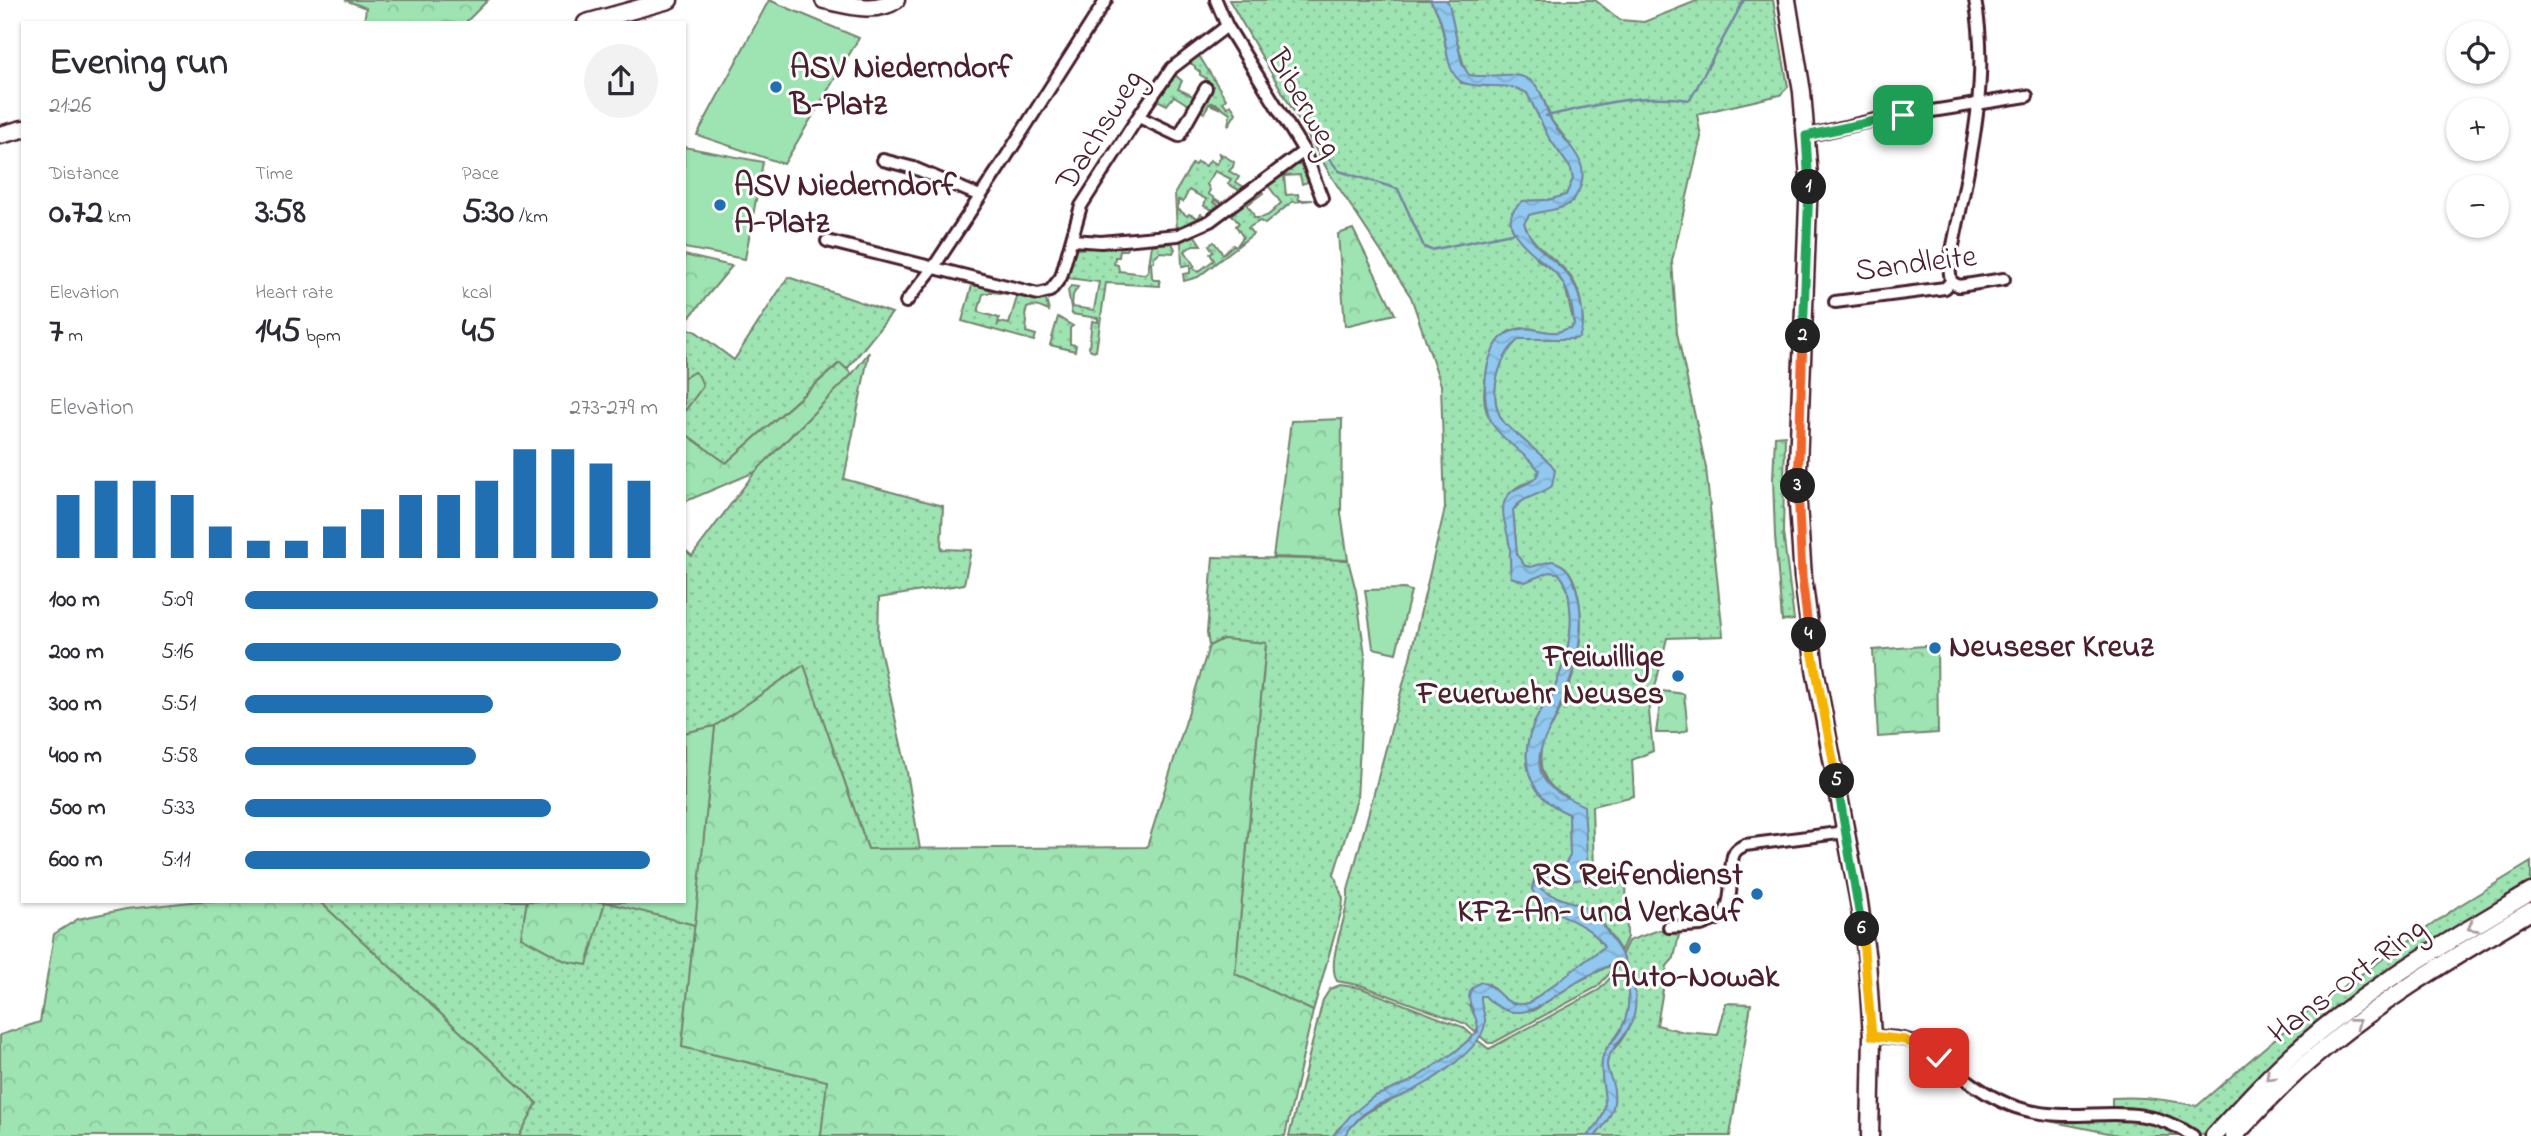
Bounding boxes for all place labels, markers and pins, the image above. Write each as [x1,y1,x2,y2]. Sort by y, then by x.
place label: ASV Niederndorf B-Platz [788,46,1014,130]
marker: ASV Niederndorf B-Platz [768,79,784,95]
pin [1873,85,1933,145]
place label: ASV Niederndorf A-Platz [734,164,958,248]
pin: 1 [1792,170,1826,204]
marker: ASV Niederndorf A-Platz [712,197,728,213]
pin: 2 [1786,318,1820,354]
pin: 3 [1780,468,1815,504]
pin: 4 [1792,618,1826,652]
place label: Neuseser Kreuz [1949,625,2154,672]
place label: Freiwillige Feuerwehr Neuses [1415,635,1666,719]
marker: Neuseser Kreuz [1927,640,1943,656]
marker: Freiwillige Feuerwehr Neuses [1670,668,1686,684]
pin: 5 [1820,764,1854,798]
place label: RS Reifendienst KFZ-An- und Verkauf [1457,853,1744,937]
marker: RS Reifendienst KFZ-An- und Verkauf [1749,886,1765,902]
pin: 6 [1844,912,1880,946]
marker: Auto-Nowak [1687,940,1703,956]
place label: Auto-Nowak [1611,955,1780,1002]
pin [1909,1028,1969,1088]

